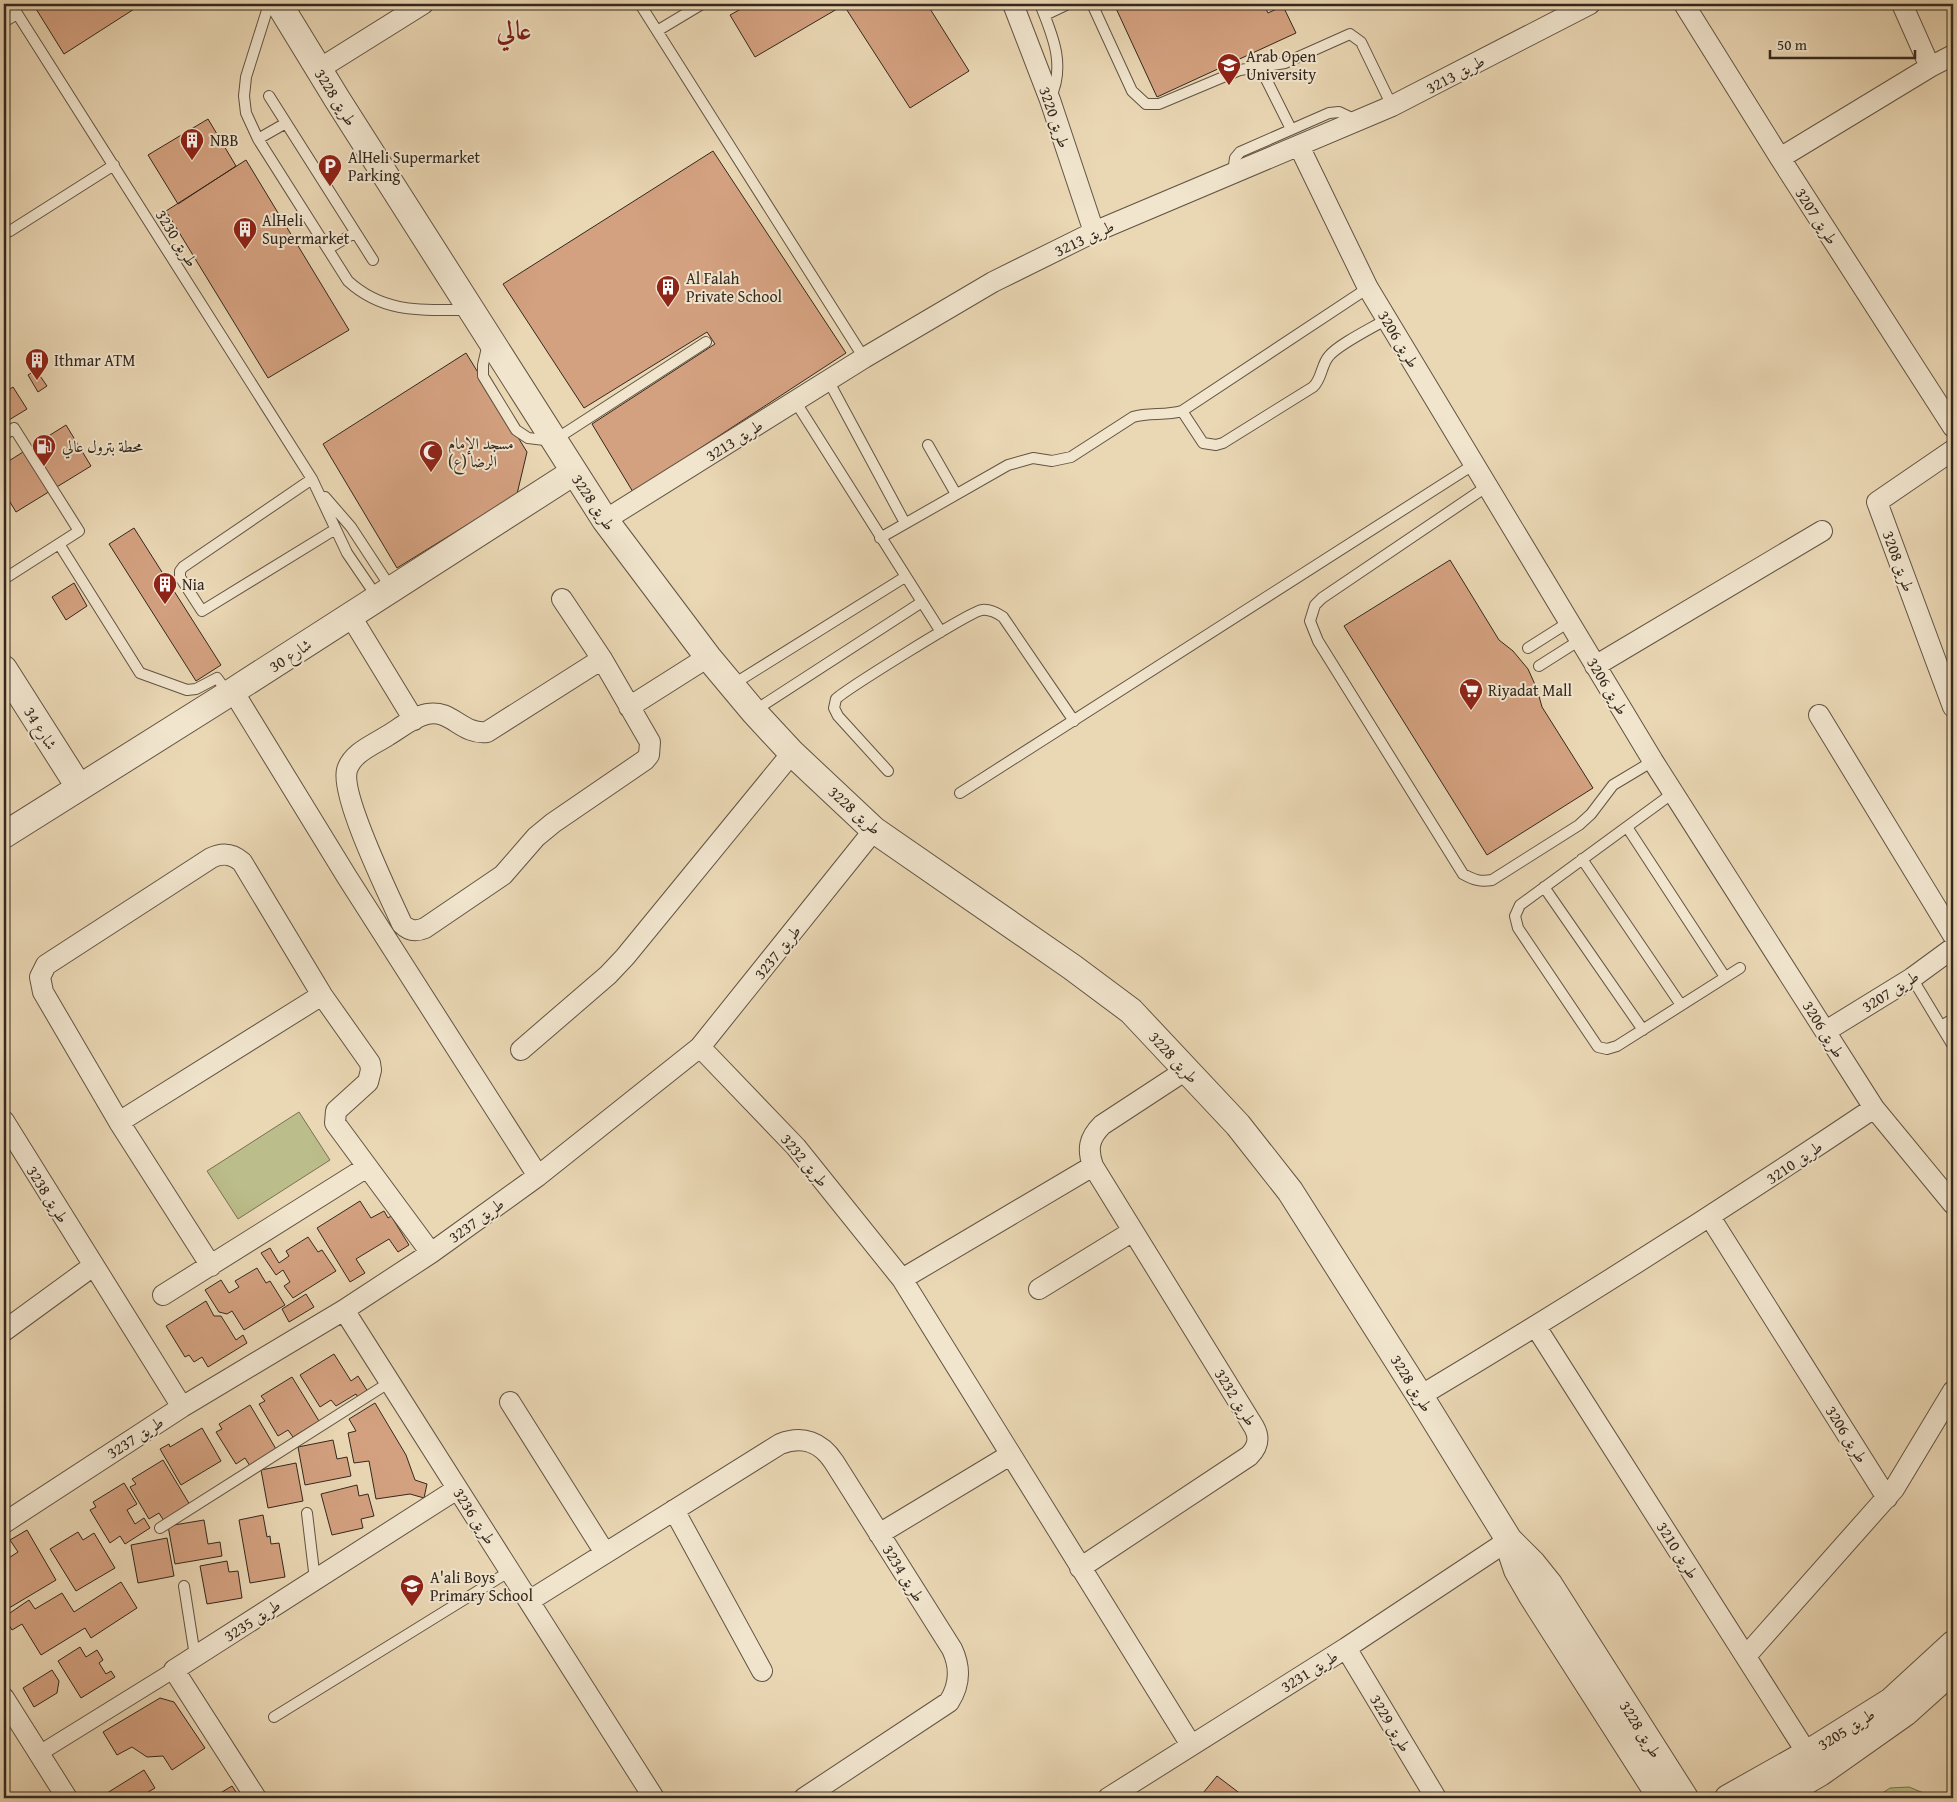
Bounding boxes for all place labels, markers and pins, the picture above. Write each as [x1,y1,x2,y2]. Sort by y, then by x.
place label: Arab Open University [1246,44,1316,86]
school or university icon: Arab Open University [1216,52,1242,86]
building icon: NBB [179,127,205,161]
place label: NBB [210,128,239,152]
place label: AlHeli Supermarket Parking [348,145,481,187]
parking icon: AlHeli Supermarket Parking [317,153,343,187]
place label: AlHeli Supermarket [262,208,350,250]
building icon: AlHeli Supermarket [232,216,258,250]
place label: Al Falah Private School [686,266,783,308]
building icon: Al Falah Private School [655,274,681,308]
building icon: Ithmar ATM [24,347,50,381]
place label: Ithmar ATM [54,348,135,372]
place label: مسجد الإمام الرضا (ع) [448,431,514,475]
fuel station icon: محطة بترول عالي [31,433,57,467]
place label: محطة بترول عالي [62,434,143,459]
mosque icon: مسجد الإمام الرضا (ع) [418,439,444,473]
building icon: Nia [152,571,178,605]
place label: Nia [182,572,205,596]
supermarket icon: Riyadat Mall [1458,677,1484,711]
place label: Riyadat Mall [1488,678,1572,702]
place label: A'ali Boys Primary School [430,1565,533,1607]
school or university icon: A'ali Boys Primary School [399,1573,425,1607]

